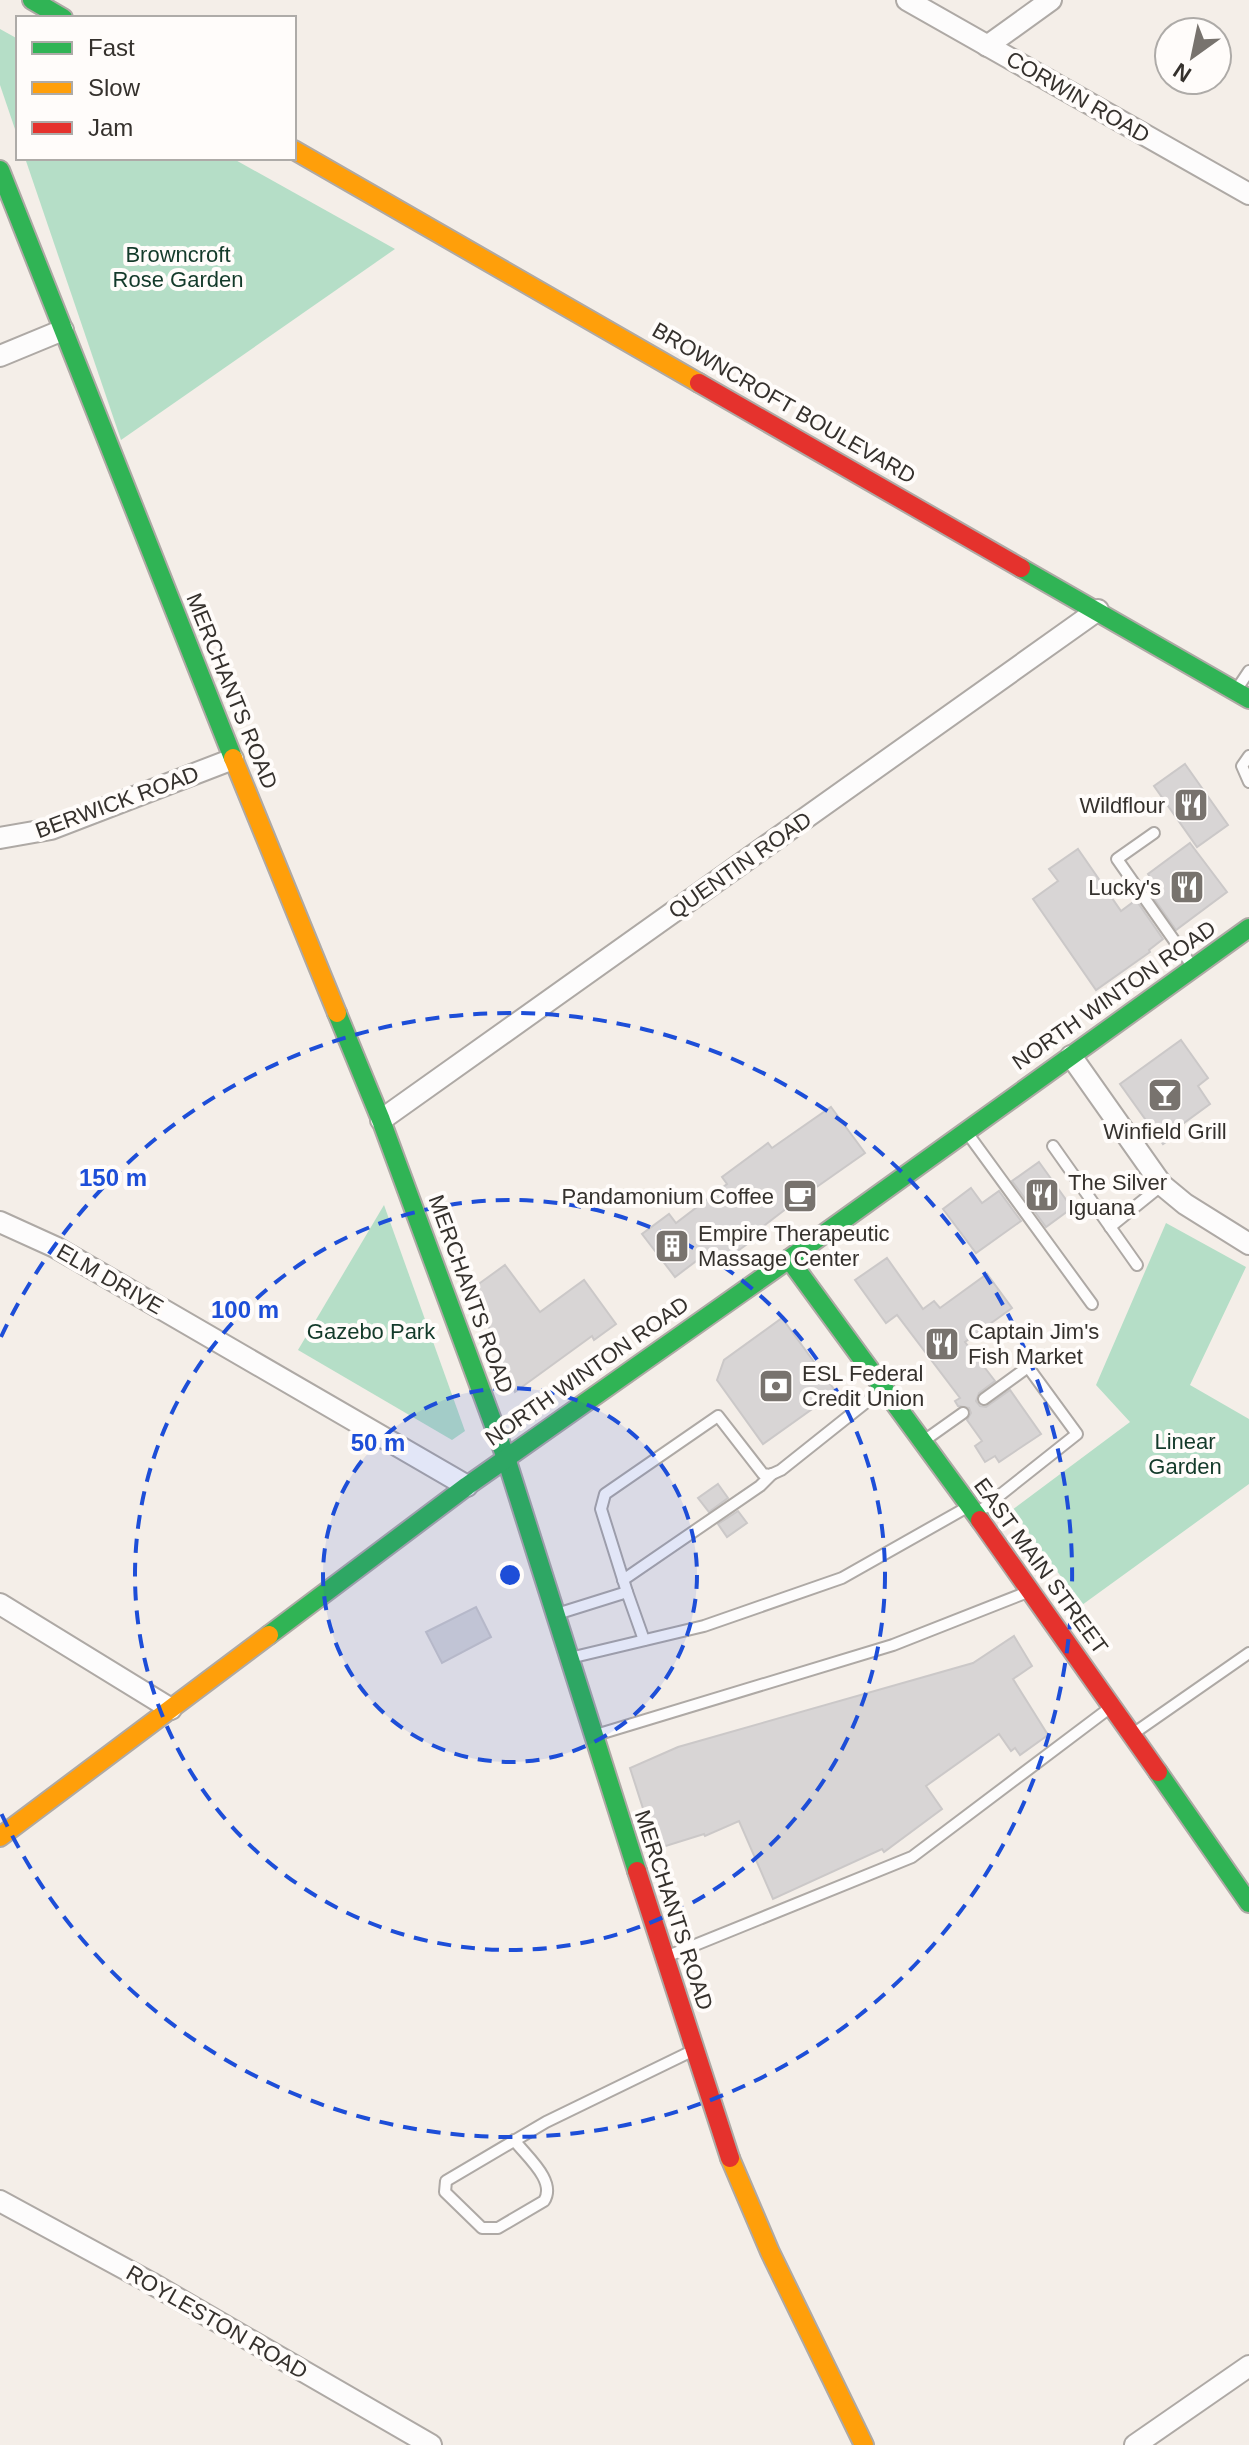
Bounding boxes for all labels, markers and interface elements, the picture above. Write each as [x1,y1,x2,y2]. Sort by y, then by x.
legend [16,16,296,160]
north arrow [1153,16,1233,96]
text: Fast [88,34,135,61]
street label: CORWIN ROAD [1002,46,1154,148]
text: N [1169,58,1196,87]
text: Slow [88,74,141,101]
text: Jam [88,114,133,141]
park label: Browncroft Rose Garden [113,242,243,292]
street label: BROWNCROFT BOULEVARD [648,317,920,489]
street label: MERCHANTS ROAD [181,589,283,793]
street label: BERWICK ROAD [32,761,202,843]
restaurant icon: Wildflour [1172,786,1210,824]
place label: Wildflour [1079,793,1165,818]
street label: QUENTIN ROAD [664,806,816,924]
restaurant icon: Lucky's [1168,868,1206,906]
place label: Lucky's [1088,875,1161,900]
street label: NORTH WINTON ROAD [1008,915,1220,1075]
bar icon: Winfield Grill [1146,1076,1184,1114]
place label: Winfield Grill [1103,1119,1227,1144]
text: 150 m [79,1164,147,1191]
place label: The Silver Iguana [1068,1170,1167,1220]
restaurant icon: The Silver Iguana [1023,1176,1061,1214]
cafe icon: Pandamonium Coffee [781,1177,819,1215]
place label: Pandamonium Coffee [562,1184,774,1209]
street label: MERCHANTS ROAD [424,1192,518,1396]
place label: Empire Therapeutic Massage Center [698,1221,890,1271]
building icon: Empire Therapeutic Massage Center [653,1227,691,1265]
street label: ELM DRIVE [52,1239,168,1319]
street label: NORTH WINTON ROAD [481,1291,693,1451]
text: 100 m [211,1296,279,1323]
park label: Gazebo Park [307,1319,436,1344]
place label: Captain Jim's Fish Market [968,1319,1099,1369]
restaurant icon: Captain Jim's Fish Market [923,1325,961,1363]
place label: ESL Federal Credit Union [802,1361,924,1411]
bank icon: ESL Federal Credit Union [757,1367,795,1405]
text: 50 m [351,1429,405,1456]
park label: Linear Garden [1148,1429,1222,1479]
street label: EAST MAIN STREET [969,1473,1113,1659]
centre of rings [496,1561,524,1589]
street label: MERCHANTS ROAD [630,1807,718,2013]
street label: ROYLESTON ROAD [122,2260,312,2384]

